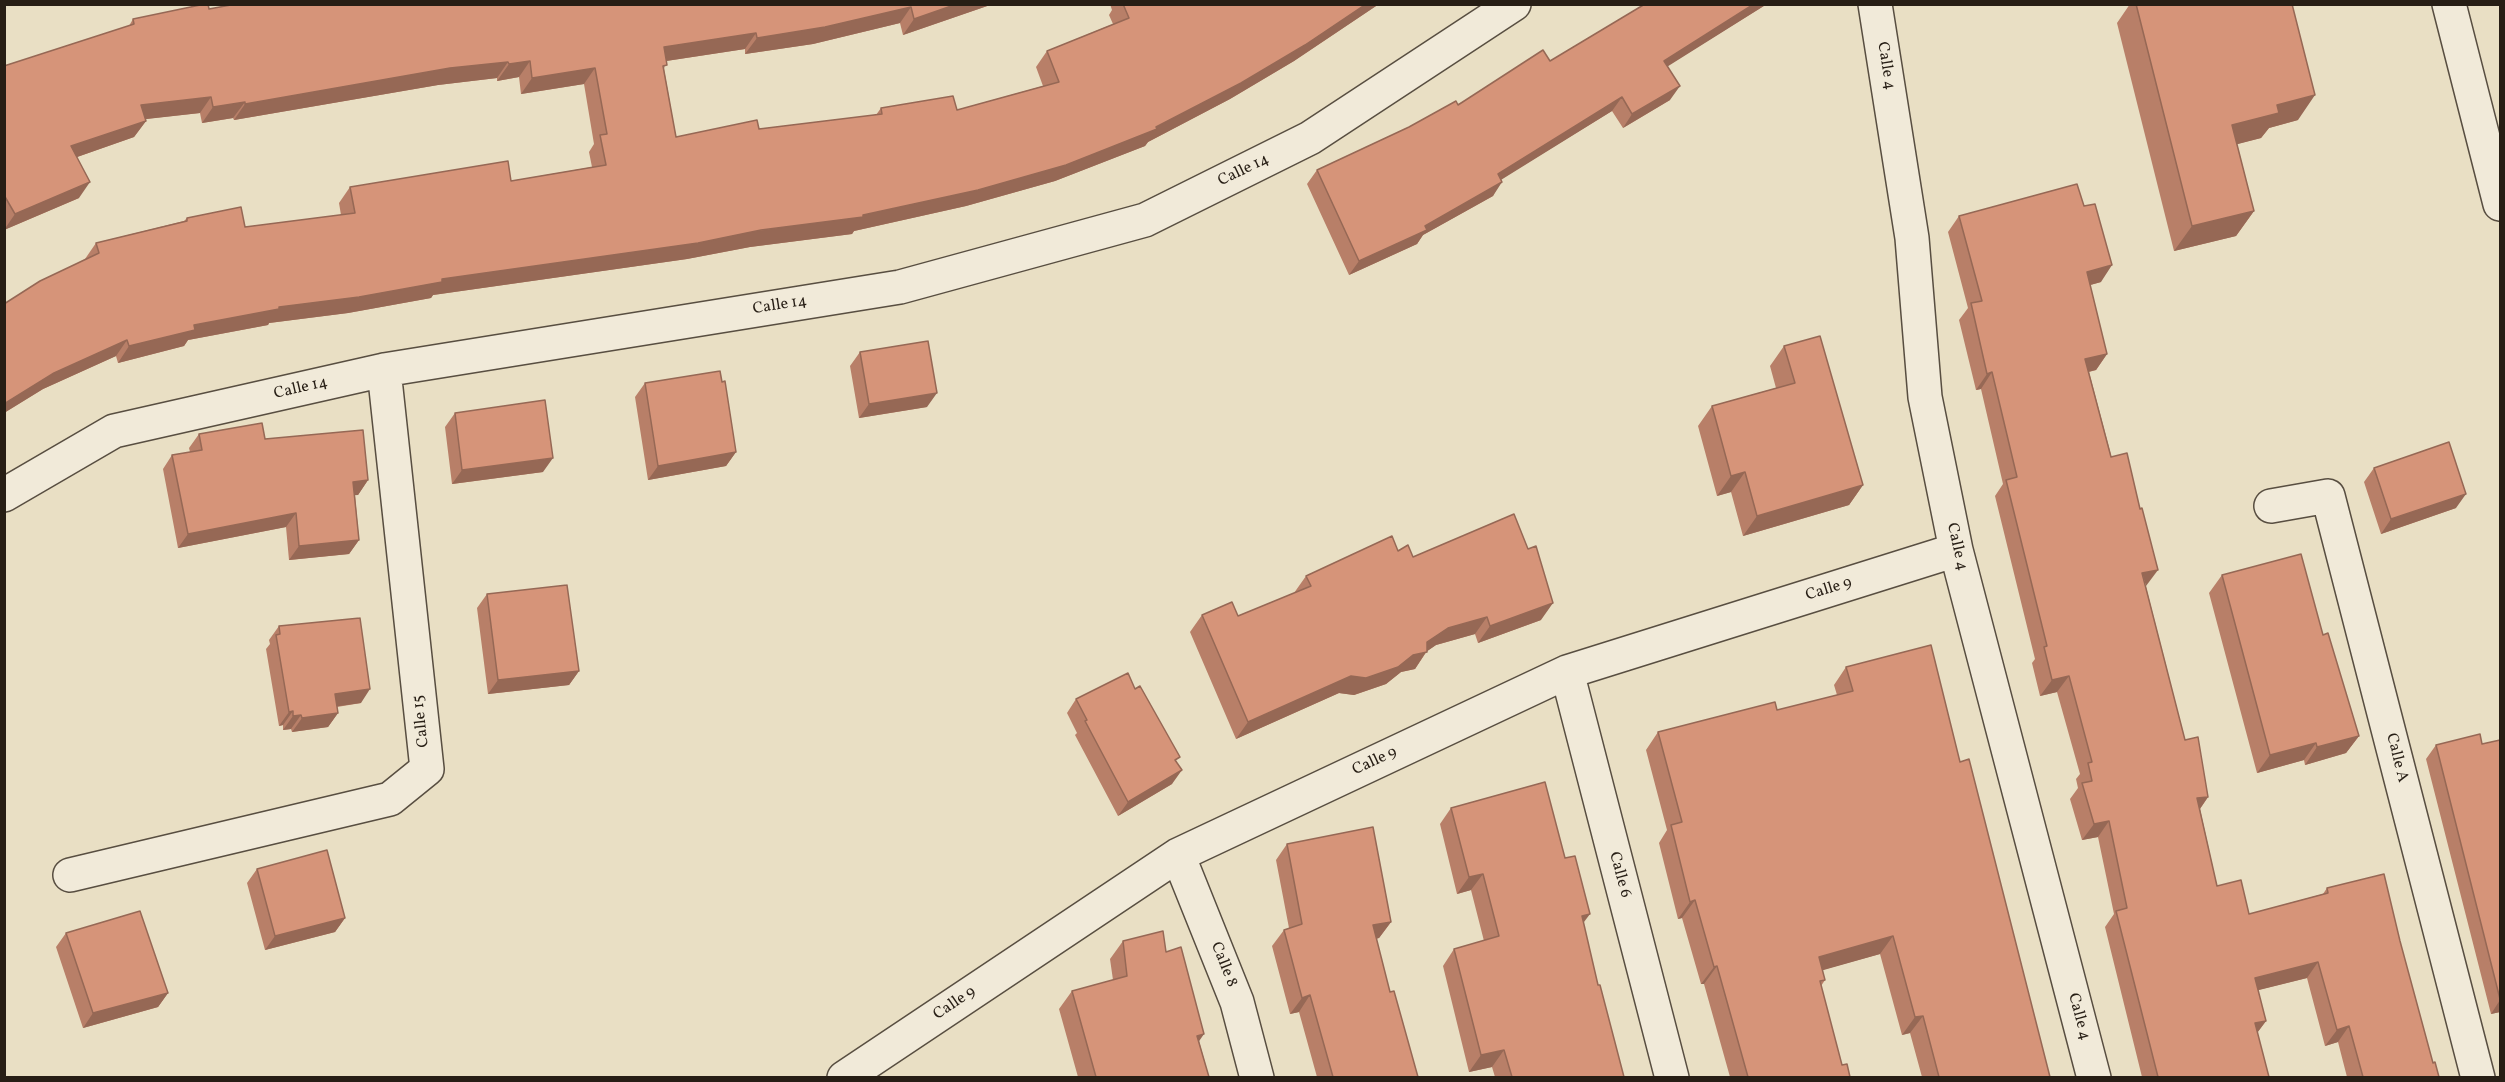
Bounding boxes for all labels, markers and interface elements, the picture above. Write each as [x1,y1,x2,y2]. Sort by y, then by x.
street label: Calle 4 [1872,41,1898,91]
street label: Calle 14 [1215,150,1273,192]
street label: Calle 14 [752,292,808,320]
street label: Calle 14 [272,374,330,404]
street label: Calle 4 [1941,521,1971,573]
street label: Calle 9 [1804,574,1854,606]
street label: Calle 15 [410,694,434,748]
street label: Calle A [2381,731,2411,785]
street label: Calle 9 [1350,743,1400,781]
street label: Calle 6 [1604,850,1634,900]
street label: Calle 8 [1205,940,1241,990]
street label: Calle 9 [930,983,980,1025]
street label: Calle 4 [2062,991,2094,1043]

